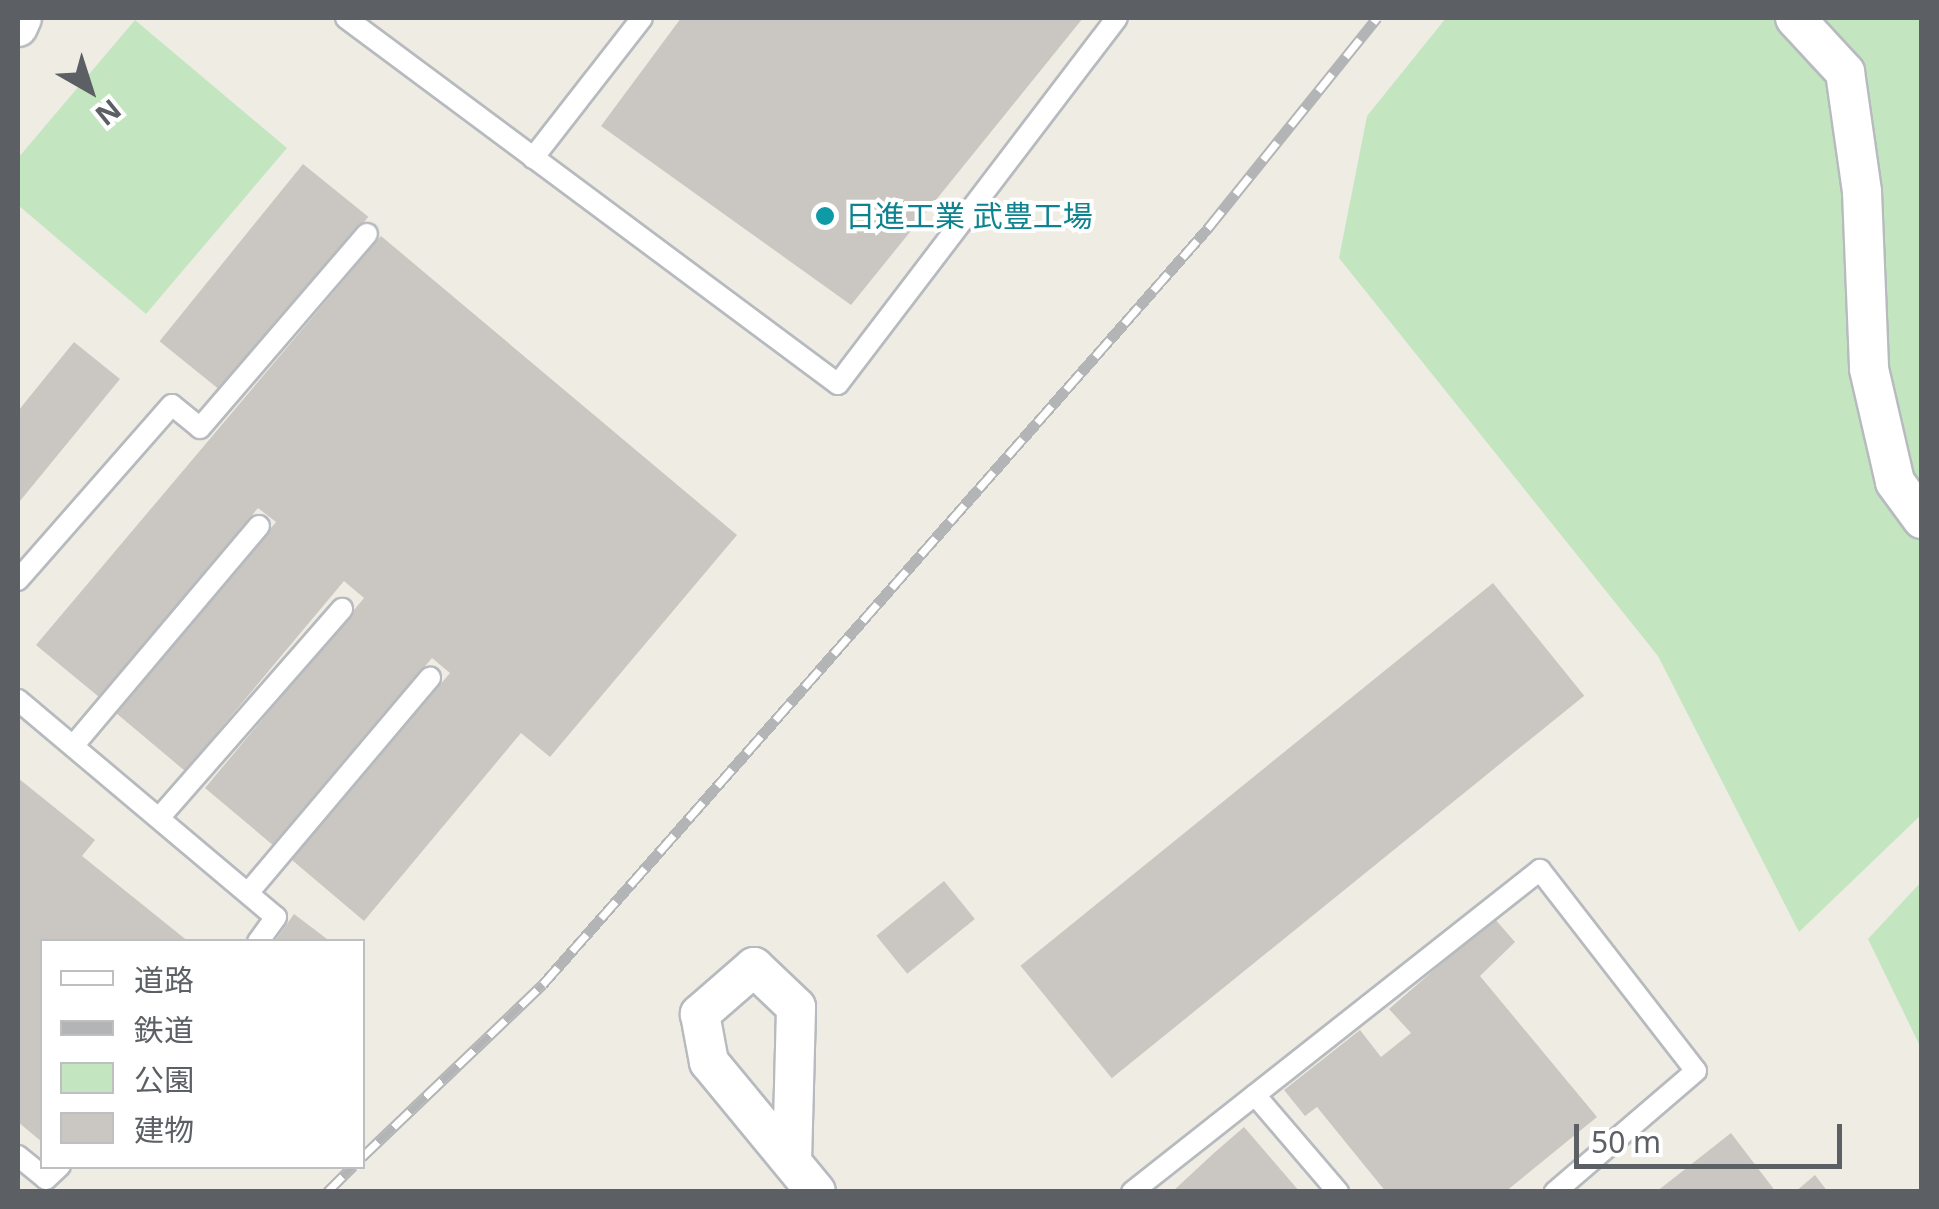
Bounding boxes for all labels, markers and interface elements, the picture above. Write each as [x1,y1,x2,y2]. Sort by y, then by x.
north arrow [40,40,140,140]
text: N [88,91,130,135]
place label: 日進工業 武豊工場 [845,198,1093,234]
marker: 日進工業 武豊工場 [814,205,836,227]
legend [40,939,365,1169]
text: 道路 [134,959,194,1000]
text: 鉄道 [134,1009,194,1050]
text: 公園 [134,1059,194,1100]
scale bar [1579,1104,1846,1166]
text: 建物 [134,1109,194,1150]
text: 50 m [1591,1121,1661,1162]

